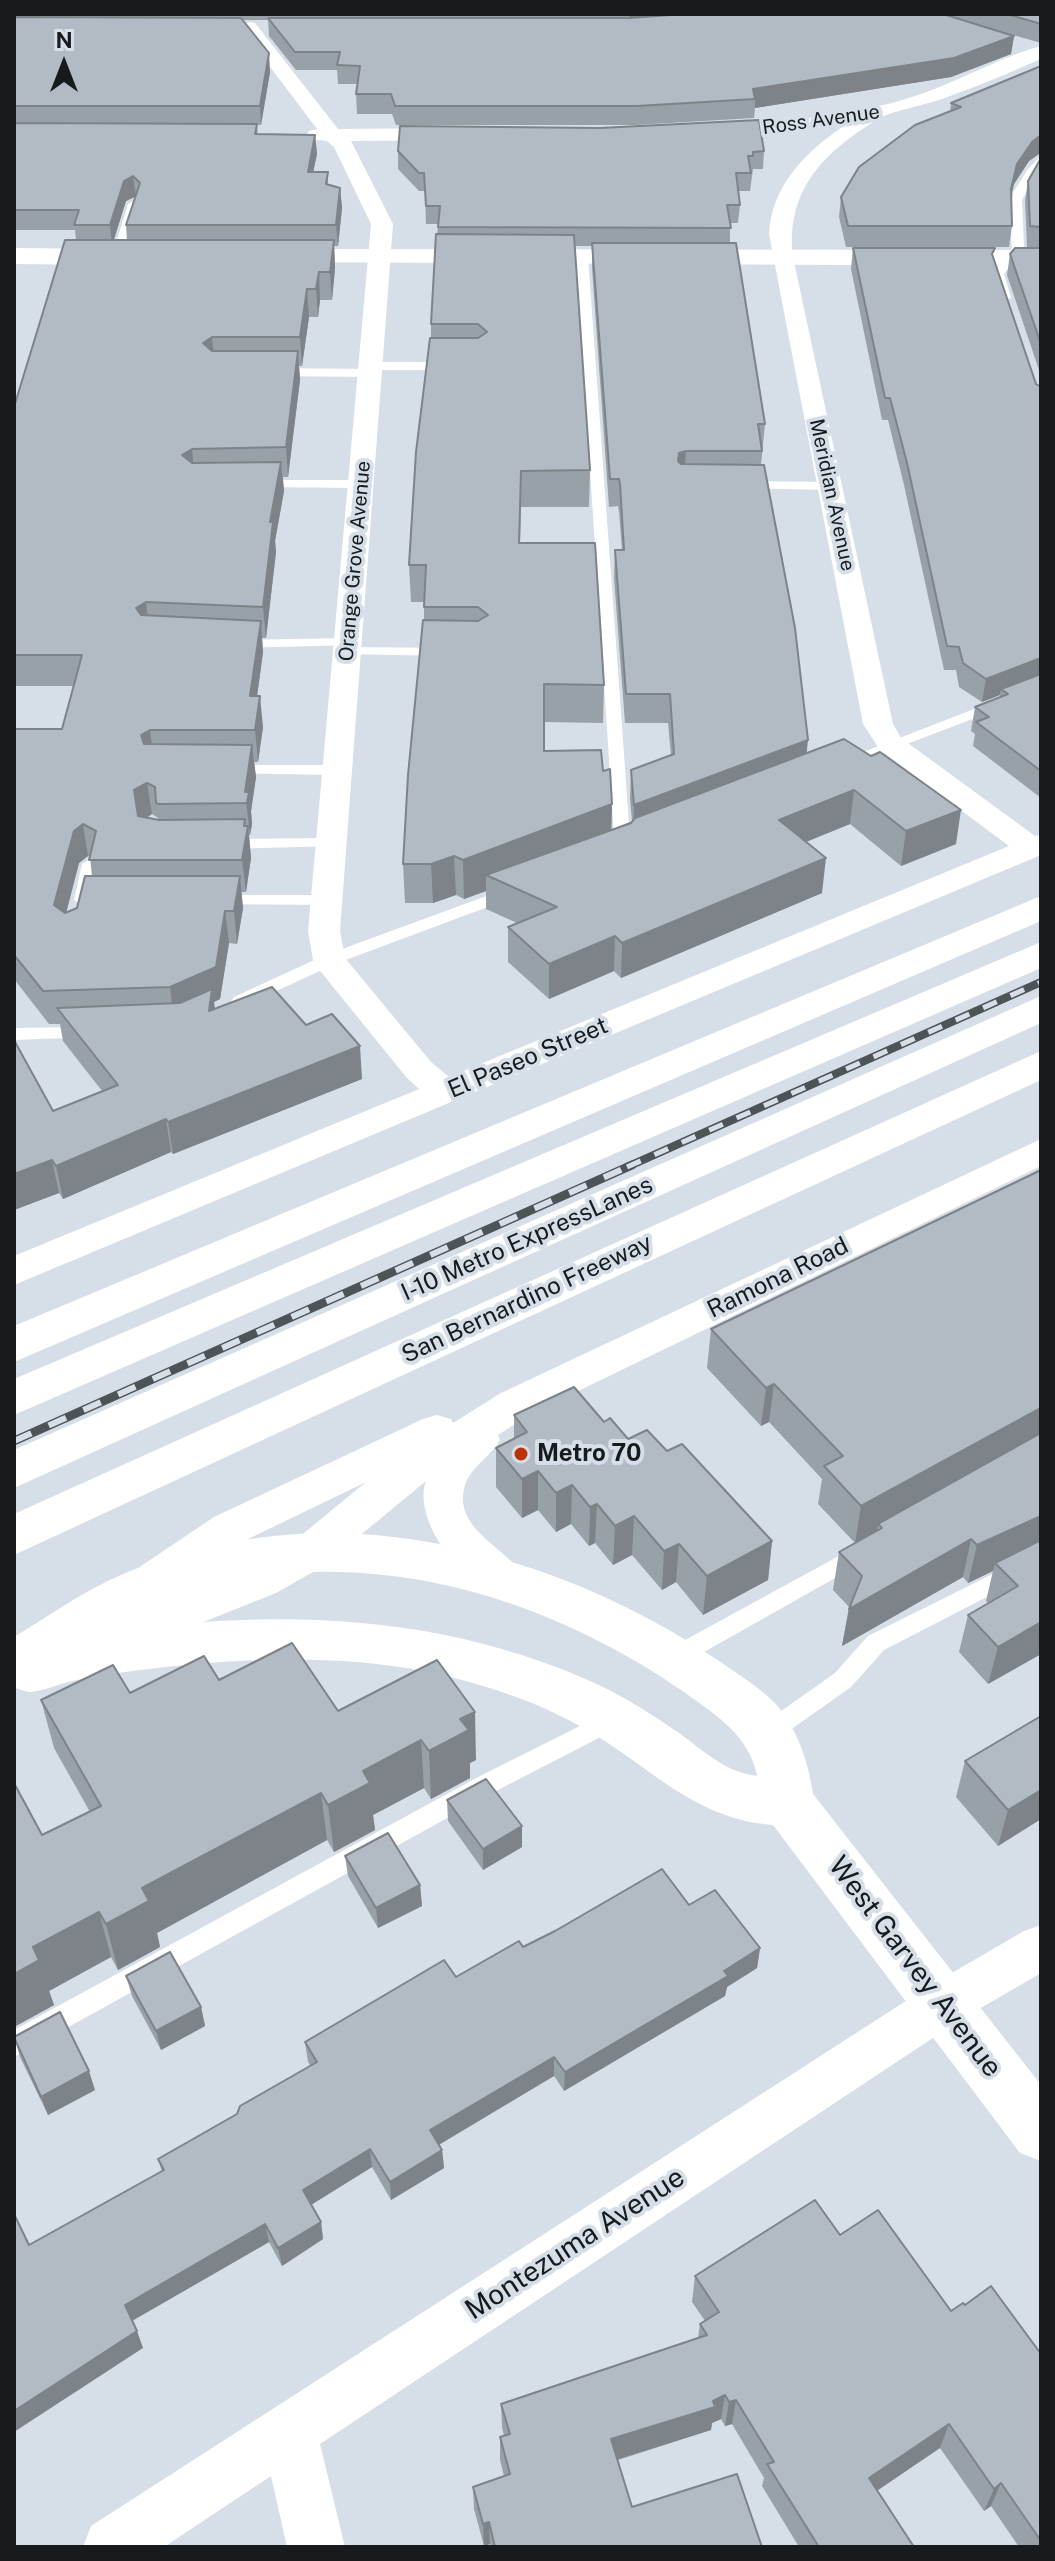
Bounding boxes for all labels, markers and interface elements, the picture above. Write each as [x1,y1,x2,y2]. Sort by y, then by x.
north arrow [24,24,104,104]
text: N [55,27,73,53]
street label: Ross Avenue [761,100,881,140]
street label: Meridian Avenue [804,417,860,573]
street label: Orange Grove Avenue [334,460,376,662]
street label: El Paseo Street [444,1011,612,1105]
street label: I-10 Metro ExpressLanes [397,1171,657,1307]
street label: San Bernardino Freeway [397,1228,657,1370]
street label: Ramona Road [703,1231,853,1325]
place label: Metro 70 [537,1440,641,1468]
marker: Metro 70 [512,1445,530,1463]
street label: West Garvey Avenue [821,1850,1009,2084]
street label: Montezuma Avenue [459,2161,691,2327]

